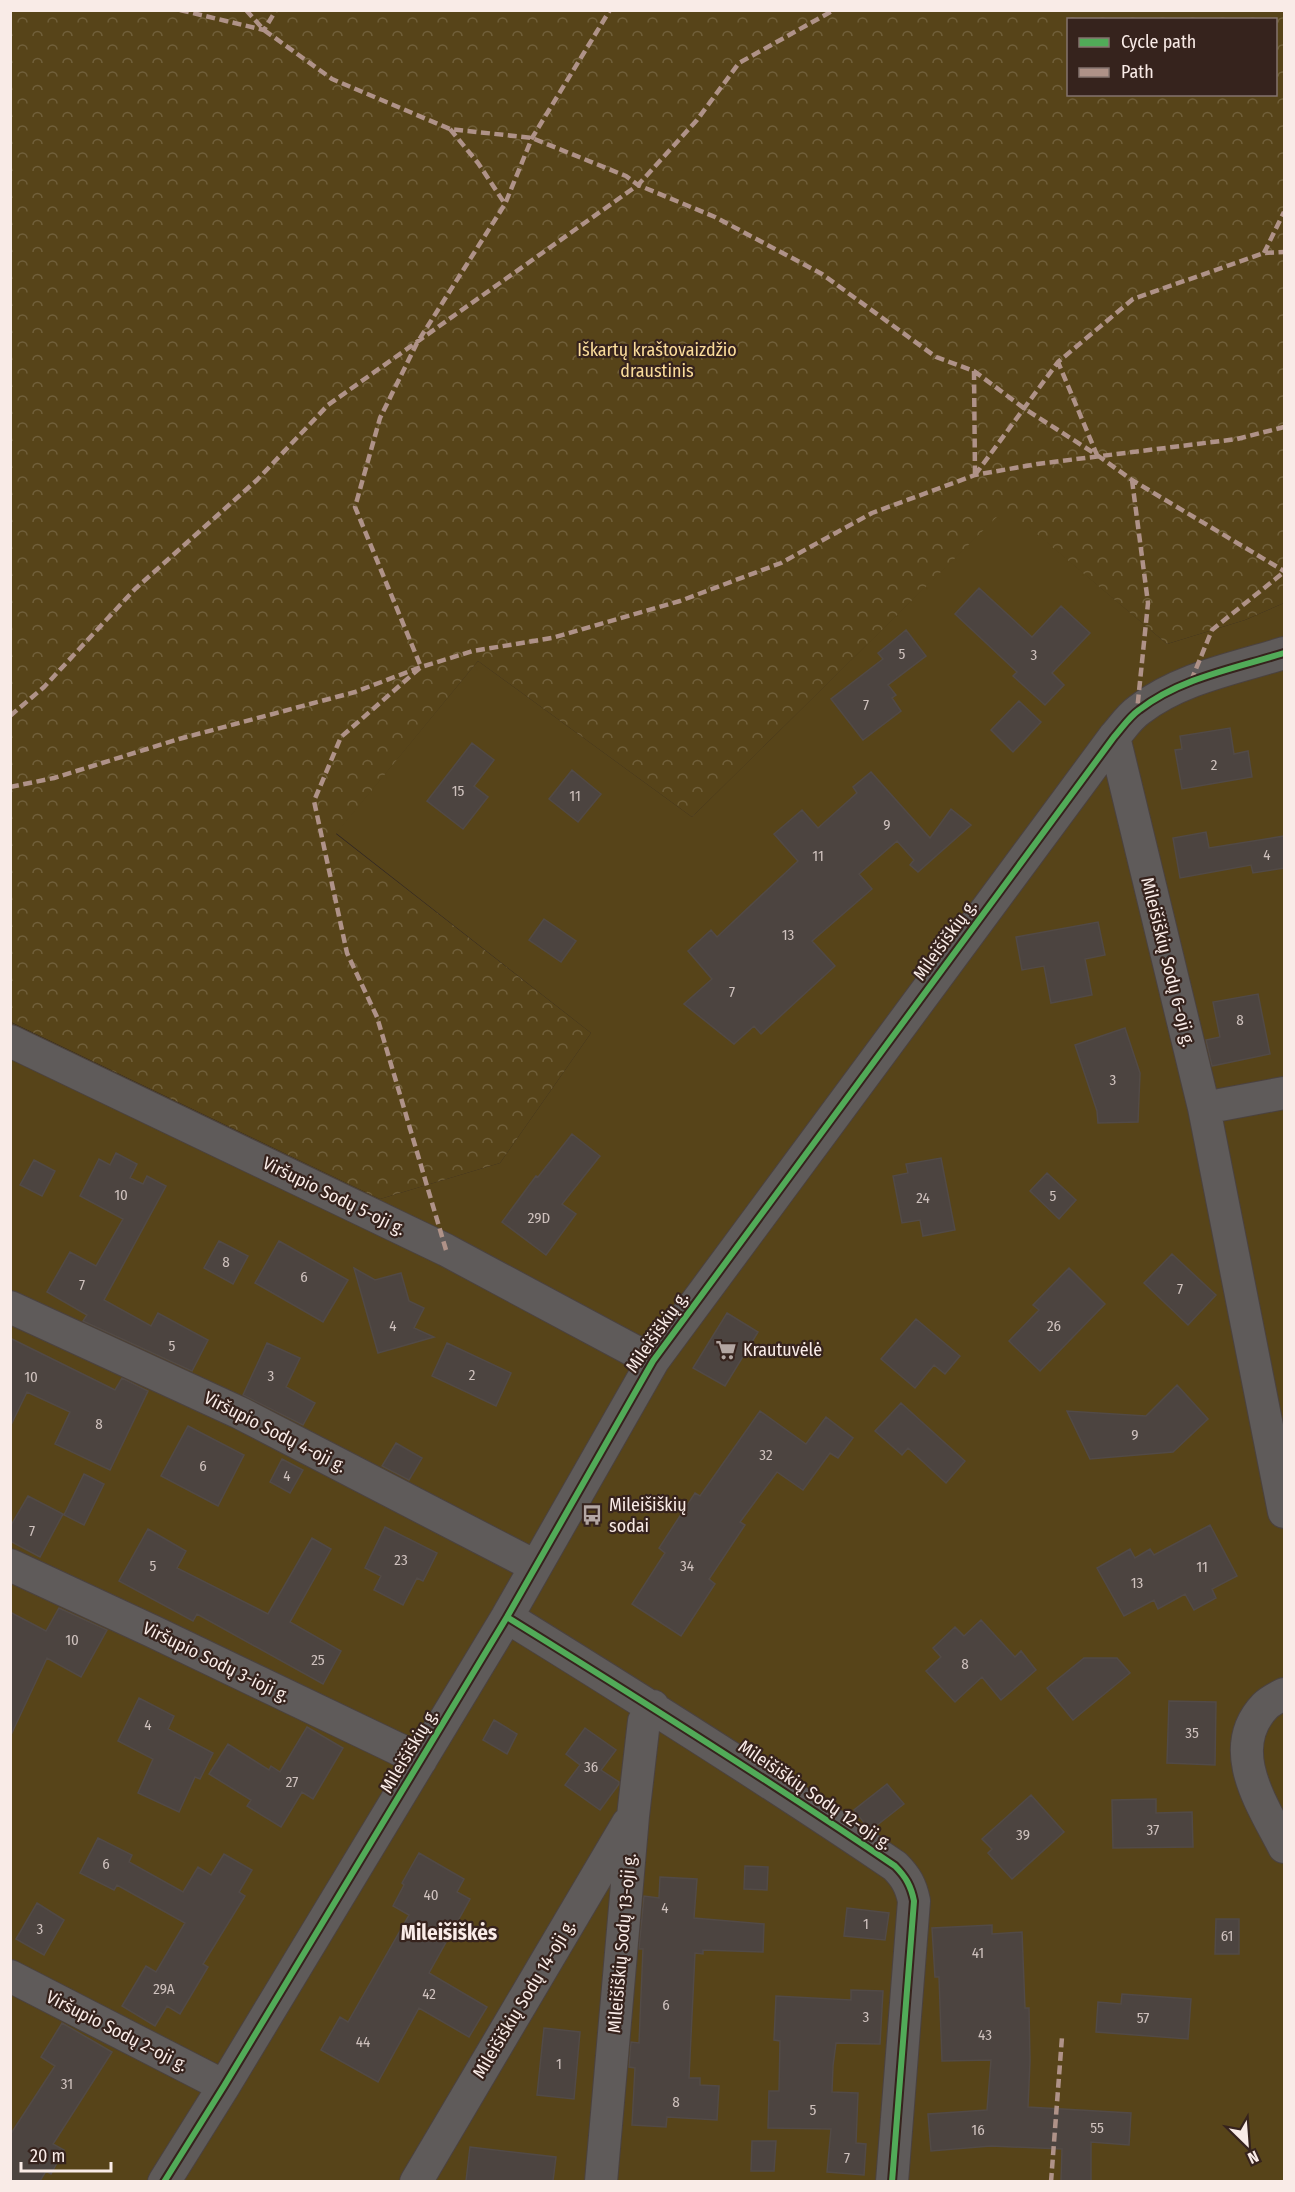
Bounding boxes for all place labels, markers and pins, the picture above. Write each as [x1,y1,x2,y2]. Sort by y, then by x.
supermarket icon: Krautuvėlė [714,1338,738,1362]
place label: Krautuvėlė [743,1339,822,1361]
place label: Mileišiškių sodai [609,1494,687,1537]
bus stop icon: Mileišiškių sodai [580,1503,604,1527]

